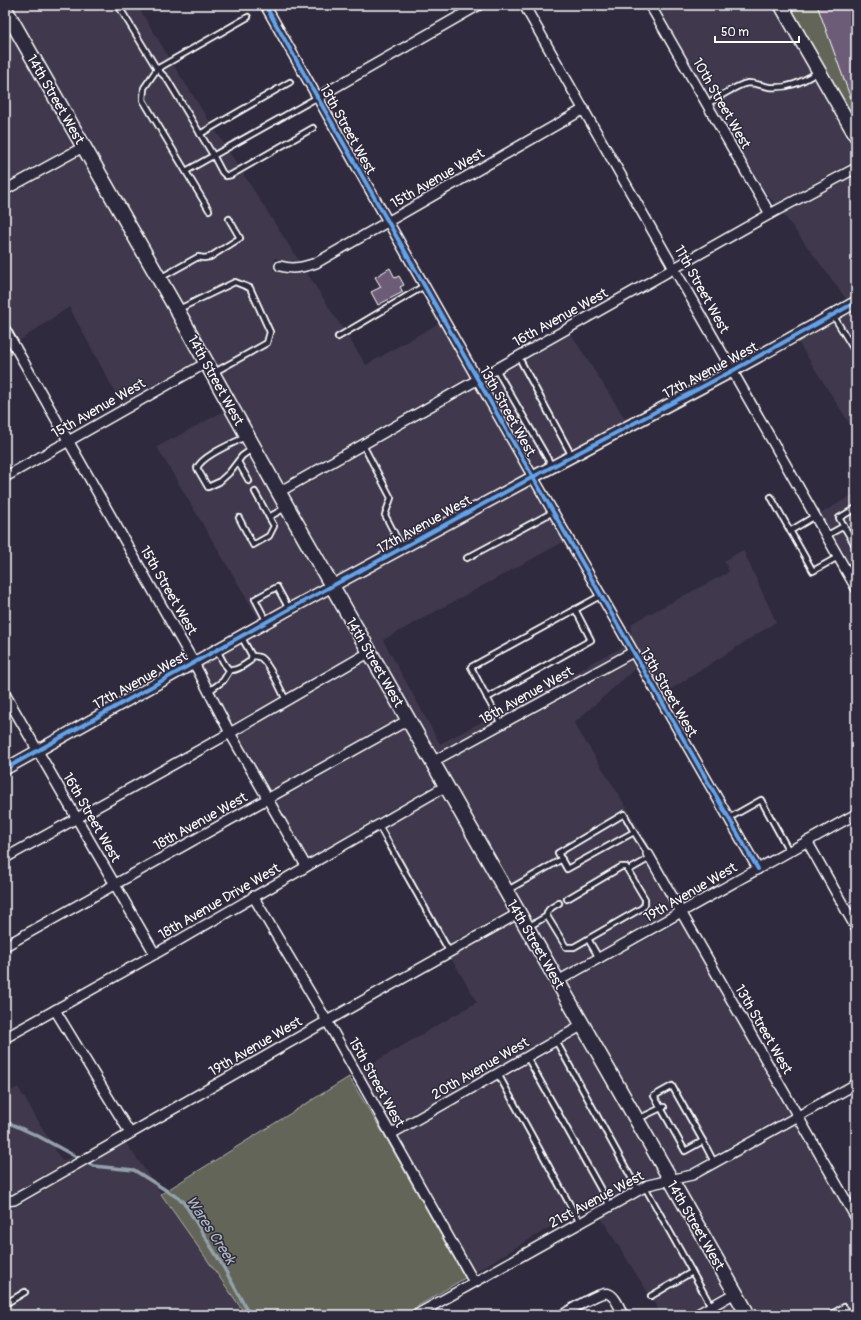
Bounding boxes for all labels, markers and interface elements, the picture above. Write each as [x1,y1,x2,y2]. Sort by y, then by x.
scale bar [715,18,799,44]
text: 50 m [721,25,749,40]
street label: 14th Street West [23,51,88,147]
street label: 10th Street West [689,55,755,152]
street label: 13th Street West [316,81,379,178]
street label: 15th Avenue West [387,145,487,212]
street label: 11th Street West [670,242,733,337]
street label: 16th Avenue West [510,284,611,350]
street label: 14th Street West [184,332,248,429]
street label: 17th Avenue West [660,338,761,403]
street label: 13th Street West [476,363,539,460]
street label: 15th Avenue West [48,375,148,442]
street label: 17th Avenue West [374,491,475,557]
street label: 15th Street West [136,543,201,638]
street label: 14th Street West [342,614,407,710]
street label: 13th Street West [636,645,701,740]
street label: 17th Avenue West [90,647,191,713]
street label: 18th Avenue West [476,662,576,728]
street label: 16th Street West [59,769,124,865]
street label: 18th Avenue West [150,788,250,854]
street label: 19th Avenue West [641,859,740,926]
street label: 18th Avenue Drive West [155,860,283,943]
street label: 14th Street West [503,896,568,992]
street label: 13th Street West [731,982,796,1077]
street label: 19th Avenue West [206,1013,305,1080]
street label: 15th Street West [345,1034,408,1130]
street label: 20th Avenue West [429,1034,532,1103]
street label: 21st Avenue West [546,1167,647,1232]
street label: 14th Street West [663,1177,728,1273]
water label: Wares Creek [181,1193,241,1269]

